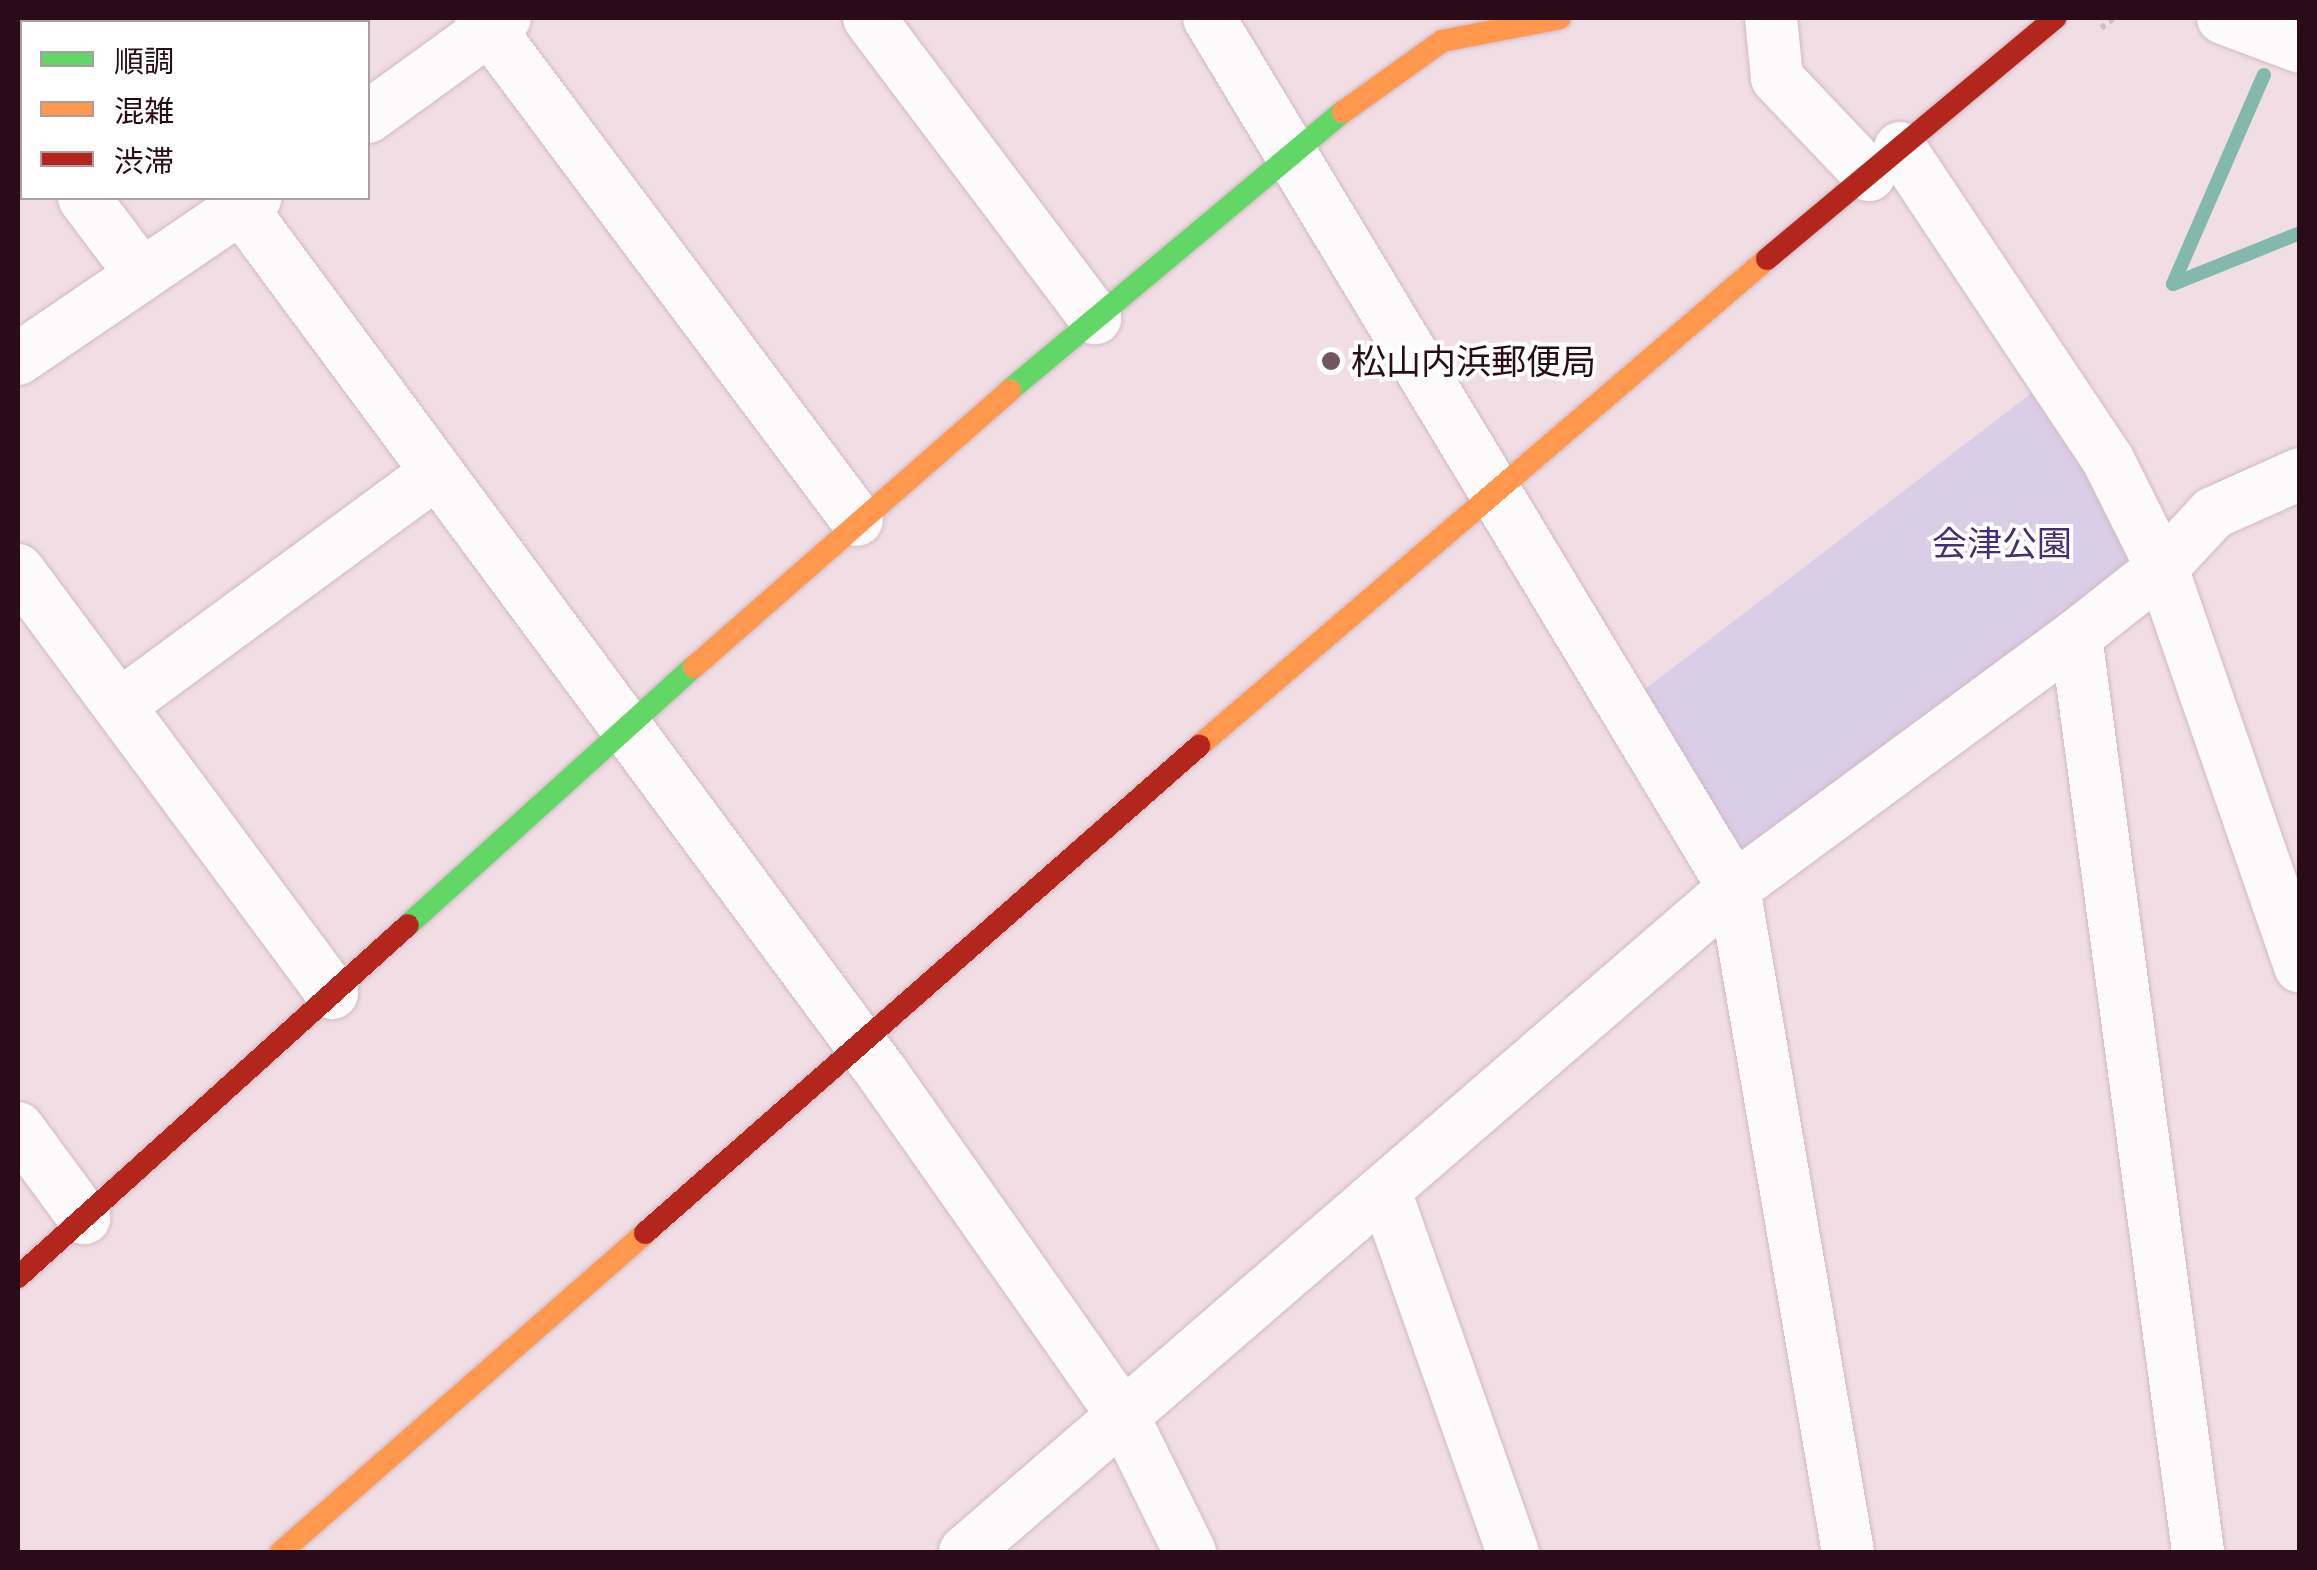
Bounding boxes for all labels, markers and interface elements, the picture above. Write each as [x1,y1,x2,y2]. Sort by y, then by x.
legend [20,20,370,200]
text: 順調 [114,42,174,80]
text: 混雑 [114,92,174,130]
text: 渋滞 [114,142,174,180]
place label: 松山内浜郵便局 [1351,340,1596,382]
marker: 松山内浜郵便局 [1320,350,1342,372]
park label: 会津公園 [1932,522,2072,564]

